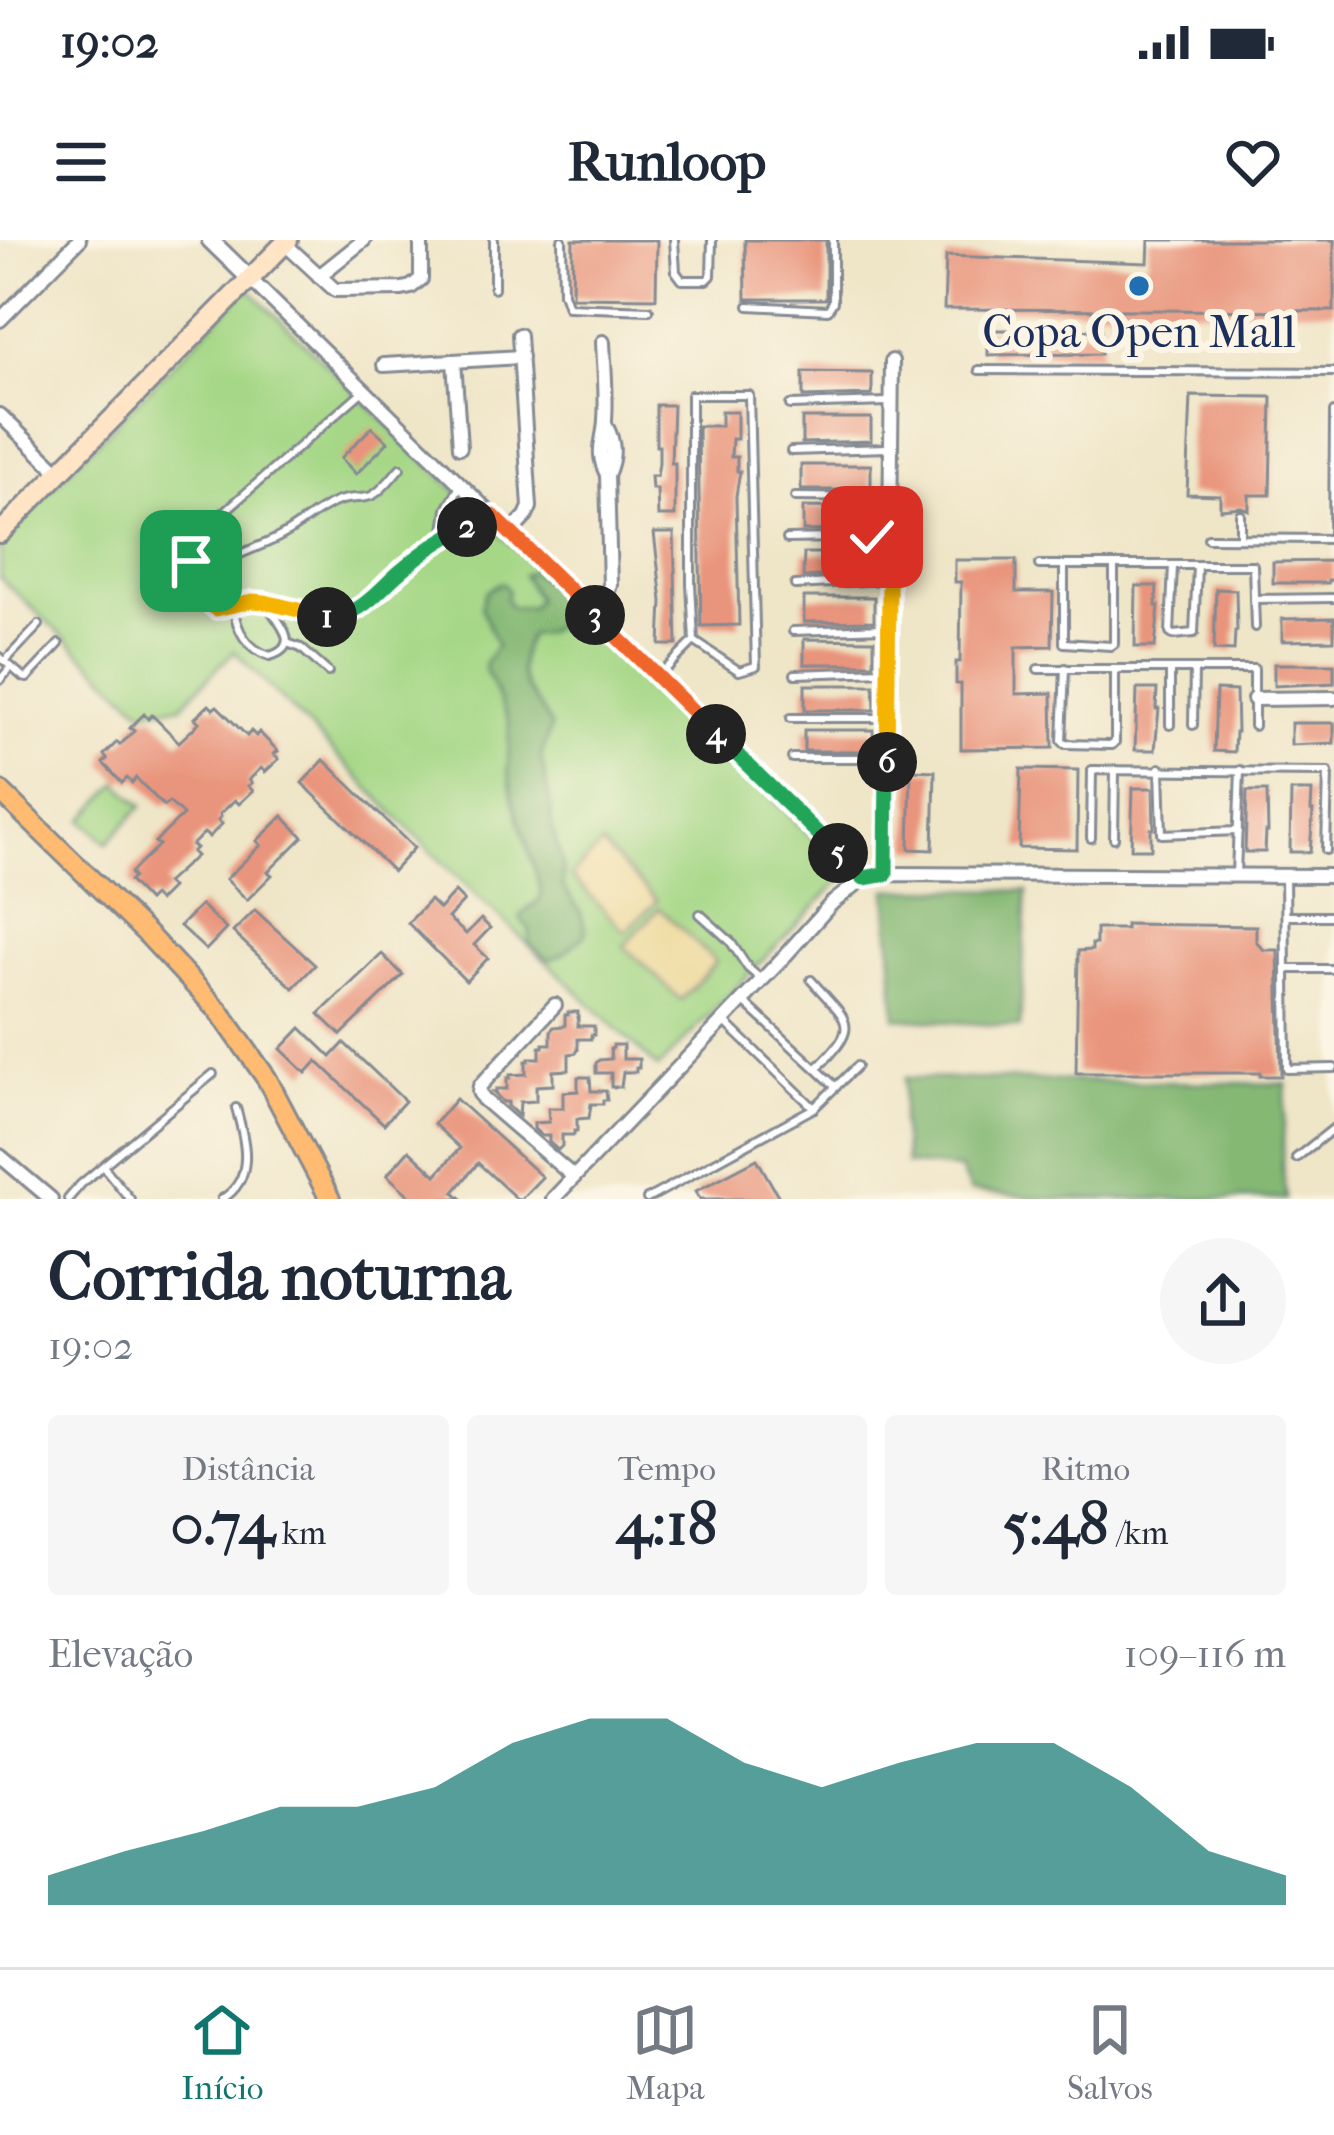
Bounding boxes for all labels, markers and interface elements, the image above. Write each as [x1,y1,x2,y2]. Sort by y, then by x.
text: 19:02 [60,16,159,69]
icon: menu [48,129,114,195]
icon: heart [1220,129,1286,195]
text: Runloop [568,131,766,194]
marker: Copa Open Mall [1126,273,1152,299]
place label: Copa Open Mall [982,306,1296,359]
pin [821,486,923,588]
pin: 2 [437,497,497,557]
icon: check [839,504,905,570]
text: 2 [459,507,475,546]
pin [140,510,242,612]
icon: arrive [158,528,224,594]
pin: 3 [565,585,625,645]
pin: 1 [297,587,357,647]
text: 3 [588,595,602,634]
text: 1 [321,597,333,636]
pin: 4 [686,704,746,764]
text: 4 [706,714,726,753]
pin: 6 [857,732,917,792]
text: 6 [878,742,896,781]
pin: 5 [808,823,868,883]
text: 5 [831,833,845,872]
button: share [1160,1238,1286,1364]
text: Corrida noturna [48,1239,510,1316]
text: 19:02 [48,1323,133,1369]
text: Distância [182,1450,315,1489]
text: Tempo [618,1450,716,1489]
text: Ritmo [1041,1450,1130,1489]
text: 0.74 [171,1489,275,1560]
text: 4:18 [616,1489,718,1560]
text: 5:48 [1003,1489,1109,1560]
text: km [275,1514,326,1553]
text: /km [1109,1514,1168,1553]
text: Elevação [48,1631,193,1677]
text: 109–116 m [1124,1631,1286,1677]
tab: Início [181,1997,264,2108]
tab: Mapa [626,1997,705,2108]
tab: Salvos [1067,1997,1153,2108]

